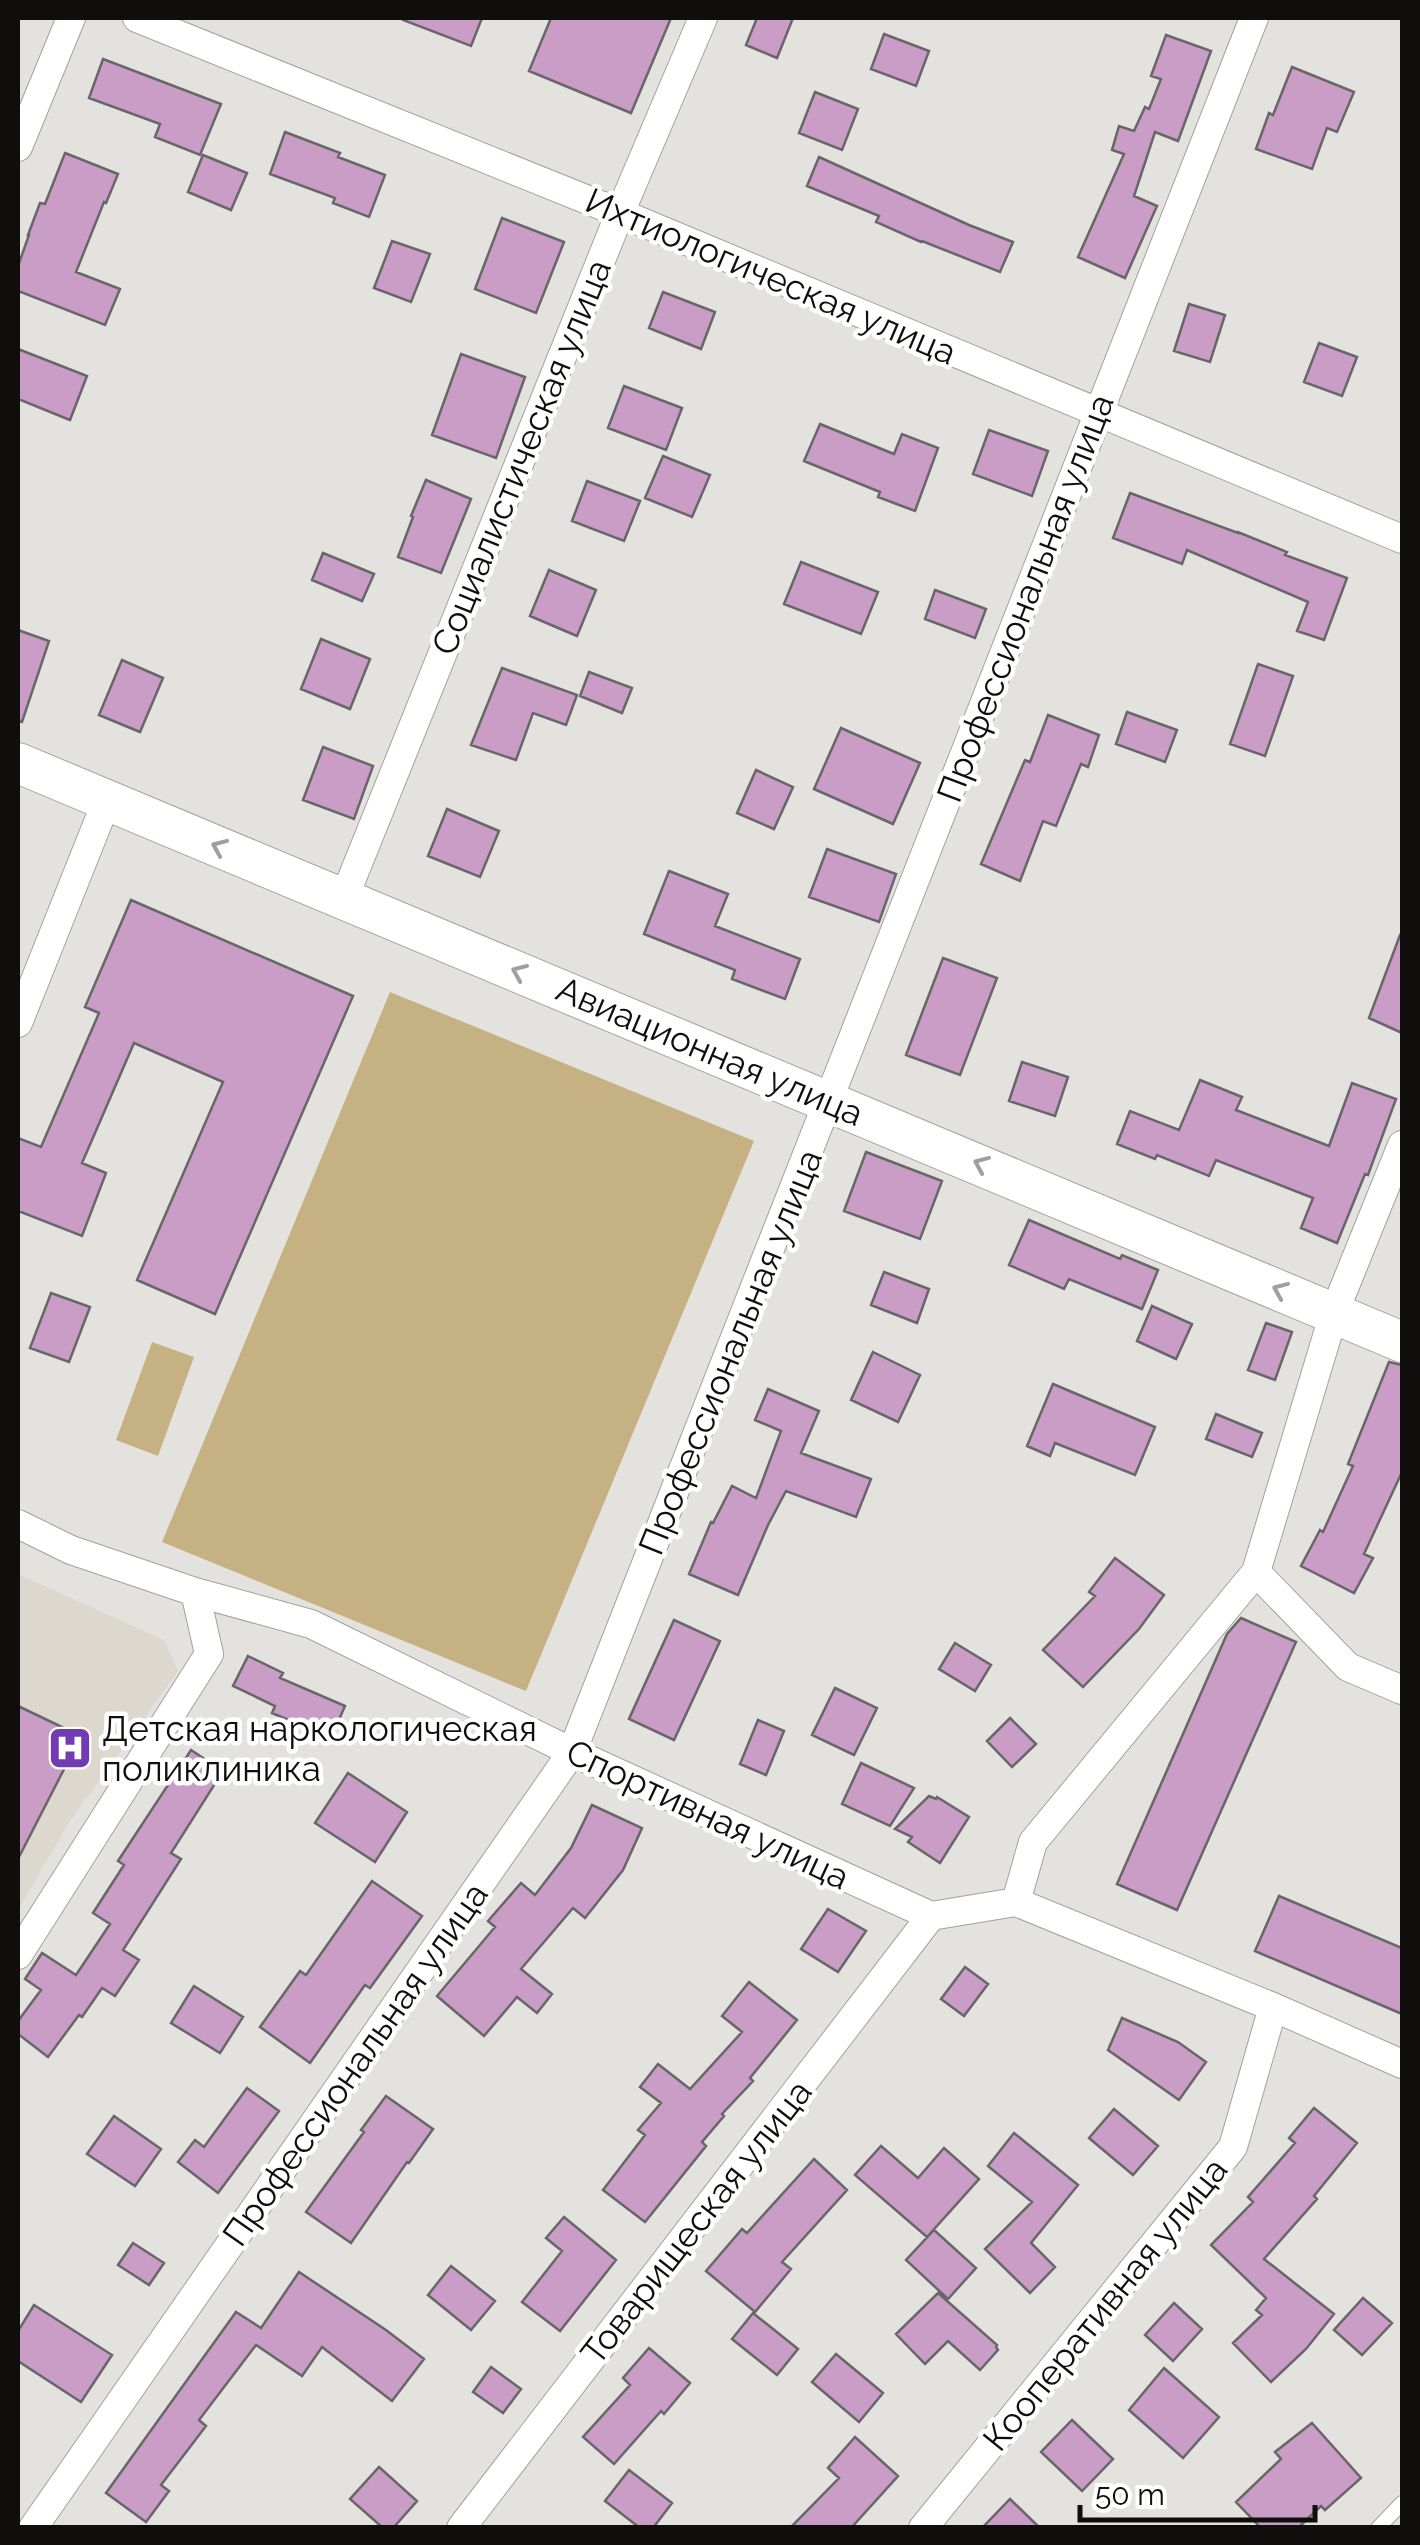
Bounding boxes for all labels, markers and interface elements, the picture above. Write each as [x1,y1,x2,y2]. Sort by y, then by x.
street label: Ихтиологическая улица [580,179,962,373]
street label: Социалистическая улица [423,253,619,661]
street label: Профессиональная улица [928,388,1122,808]
one-way arrow [212,838,229,858]
one-way arrow [512,963,529,983]
street label: Авиационная улица [551,968,869,1134]
street label: Профессиональная улица [630,1143,830,1561]
one-way arrow [973,1155,991,1175]
one-way arrow [1273,1282,1291,1302]
place label: Детская наркологическая поликлиника [102,1708,537,1789]
hospital icon: Детская наркологическая поликлиника [47,1725,93,1771]
street label: Спортивная улица [560,1731,856,1897]
street label: Профессиональная улица [214,1875,496,2253]
street label: Товарищеская улица [572,2072,820,2372]
street label: Кооперативная улица [974,2150,1236,2458]
scale bar [1080,2460,1315,2522]
text: 50 m [1095,2477,1165,2512]

